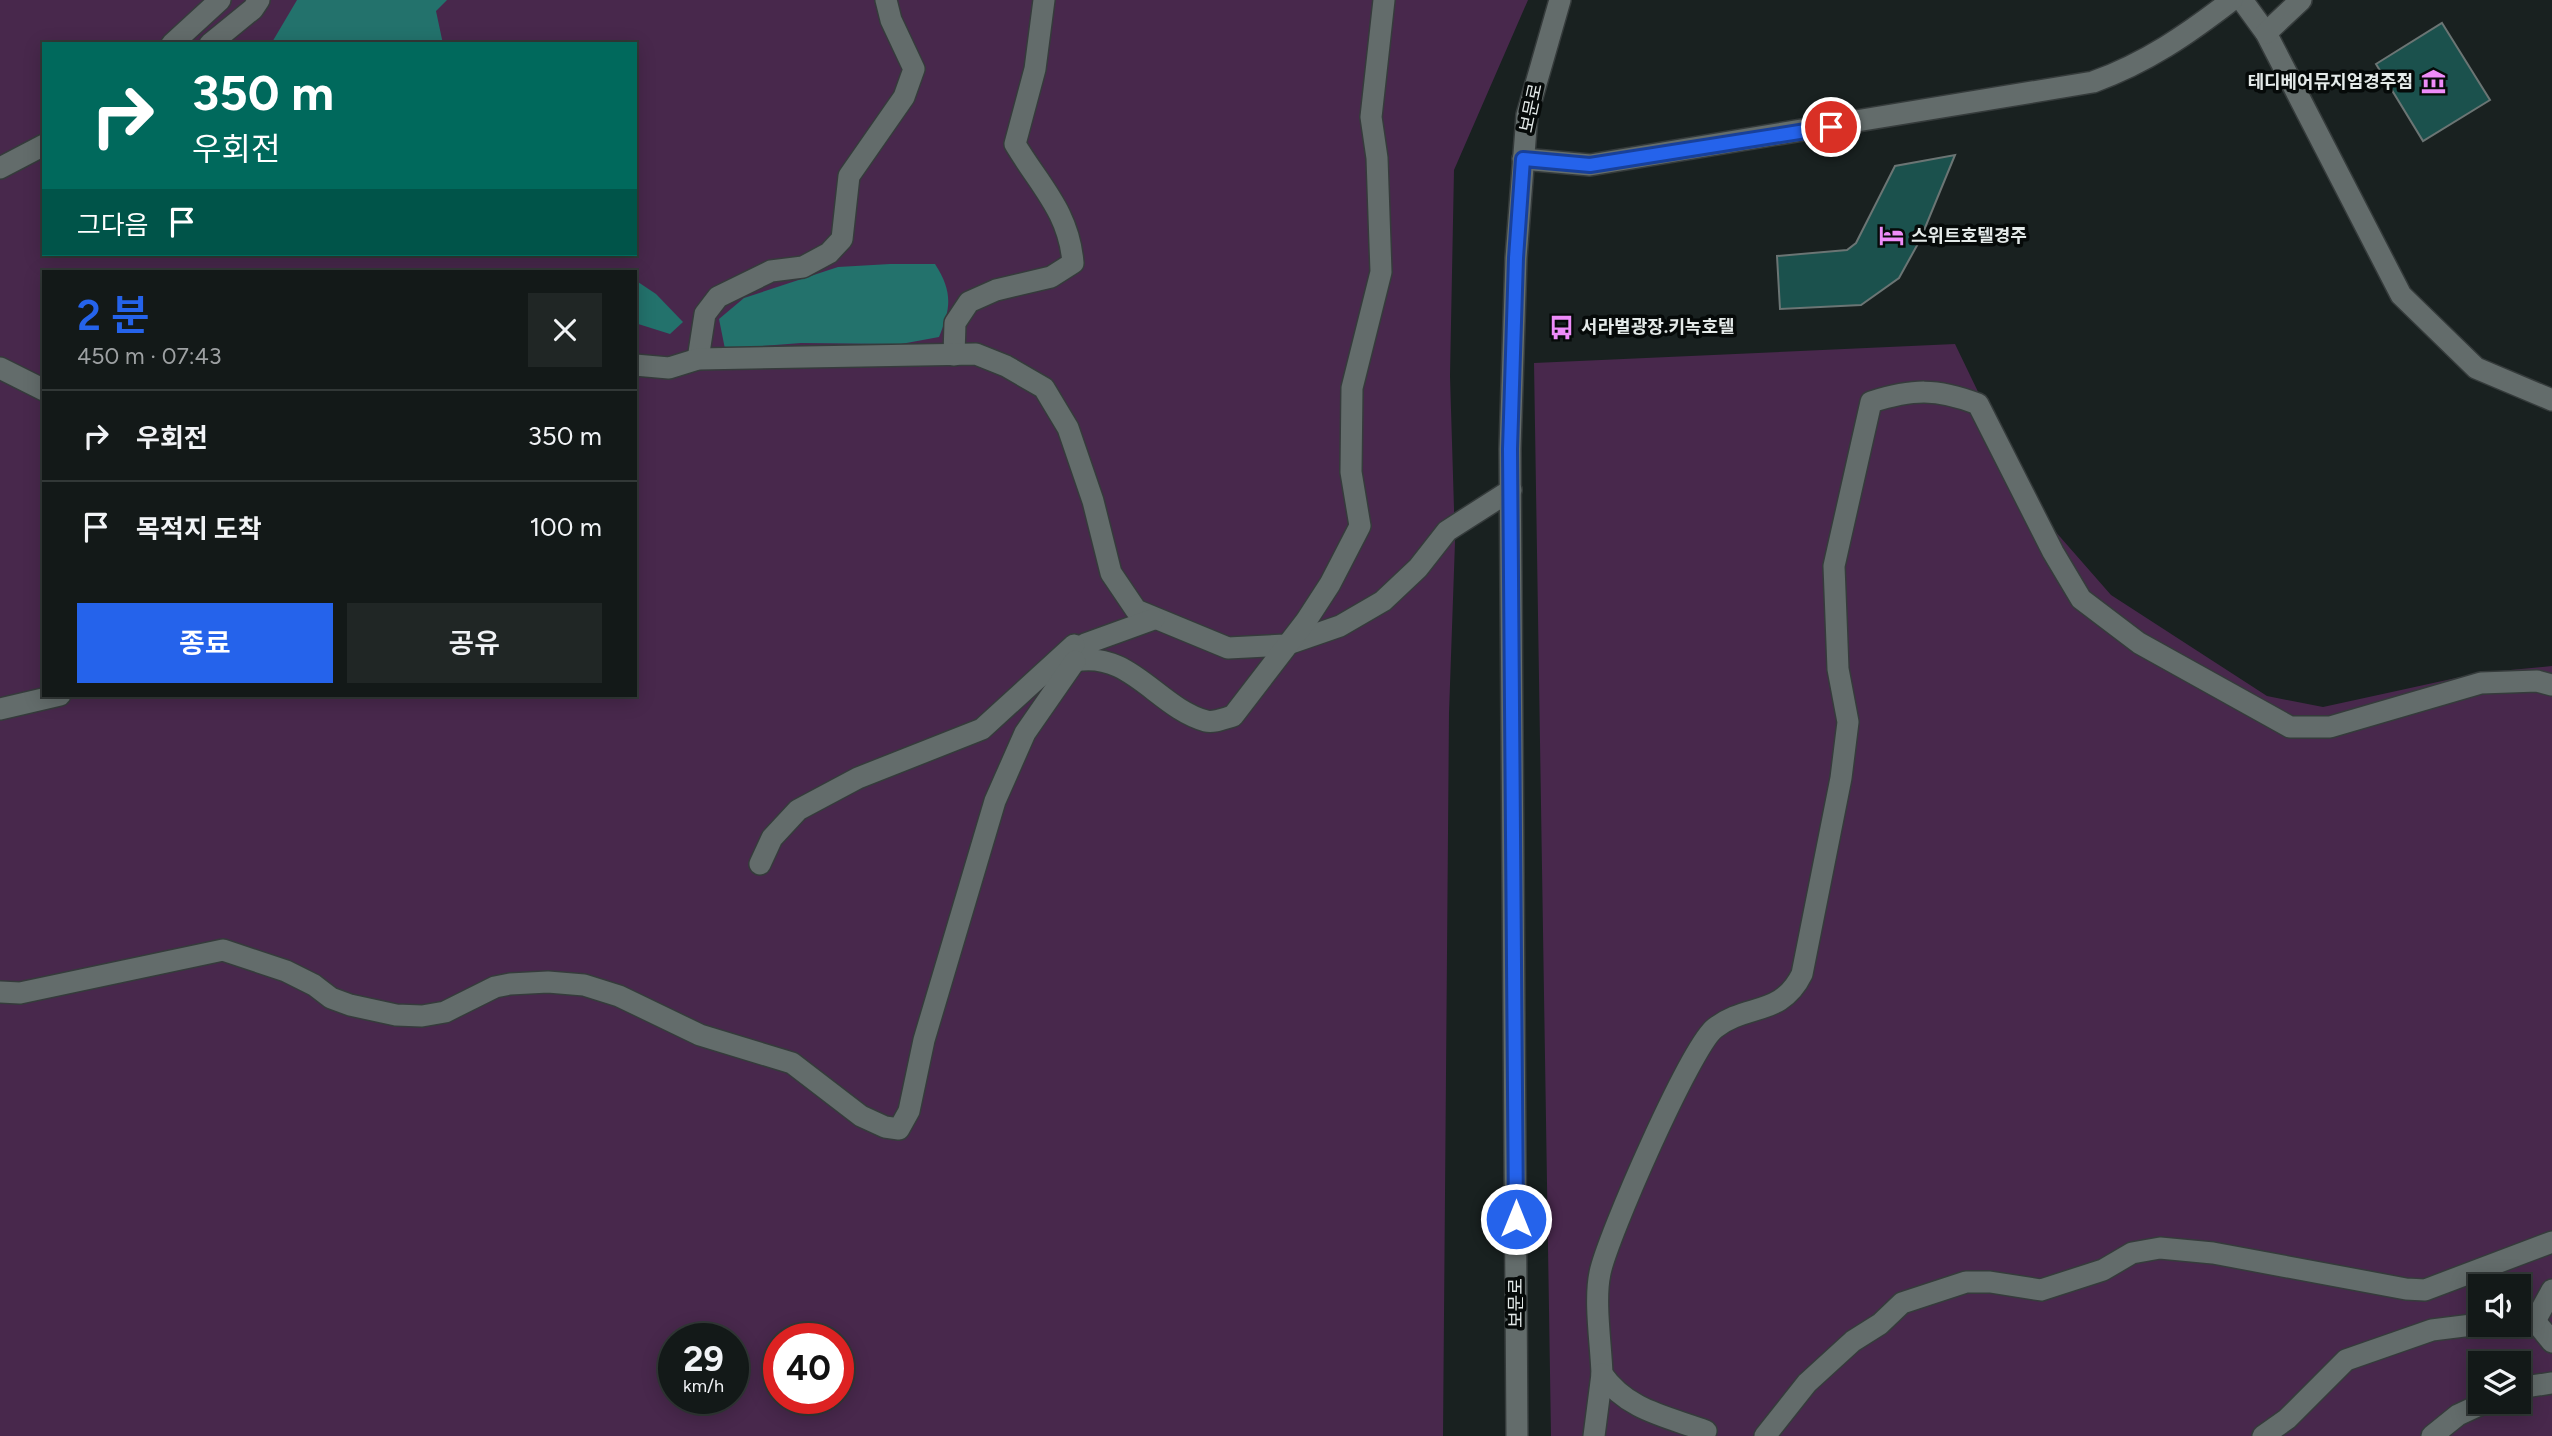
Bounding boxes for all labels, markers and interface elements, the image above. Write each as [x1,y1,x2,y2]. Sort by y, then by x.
text: 350 m [192,63,334,122]
museum icon: 테디베어뮤지엄경주점 [2419,68,2447,96]
icon: right [77,70,168,161]
place label: 테디베어뮤지엄경주점 [2247,71,2413,93]
street label: 보문로 [1515,81,1547,135]
pin [1801,97,1861,157]
icon: arrive [1812,108,1850,146]
text: 우회전 [192,130,280,168]
icon: arrive [163,203,201,241]
text: 그다음 [77,209,149,241]
hotel icon: 스위트호텔경주 [1877,222,1905,250]
place label: 스위트호텔경주 [1911,225,2027,247]
text: 2 분 [77,290,150,341]
button: close [528,293,602,367]
bus stop icon: 서라벌광장.키녹호텔 [1547,313,1575,341]
place label: 서라벌광장.키녹호텔 [1581,316,1735,338]
text: 450 m · 07:43 [77,342,221,370]
icon: right [77,417,115,455]
text: 350 m [528,420,602,452]
text: 우회전 [136,422,208,454]
icon: arrive [77,508,115,546]
text: 100 m [529,511,602,543]
text: 목적지 도착 [136,513,262,545]
button: 종료 [77,603,333,683]
button: 공유 [347,603,602,683]
position arrow [1479,1182,1553,1256]
map controls [2468,1274,2531,1414]
button: sound [2468,1274,2531,1337]
street label: 보문로 [1505,1278,1527,1328]
speed limit sign: 40 [763,1323,854,1414]
text: 29 [683,1338,724,1380]
button: layers [2468,1351,2531,1414]
text: km/h [683,1375,724,1397]

